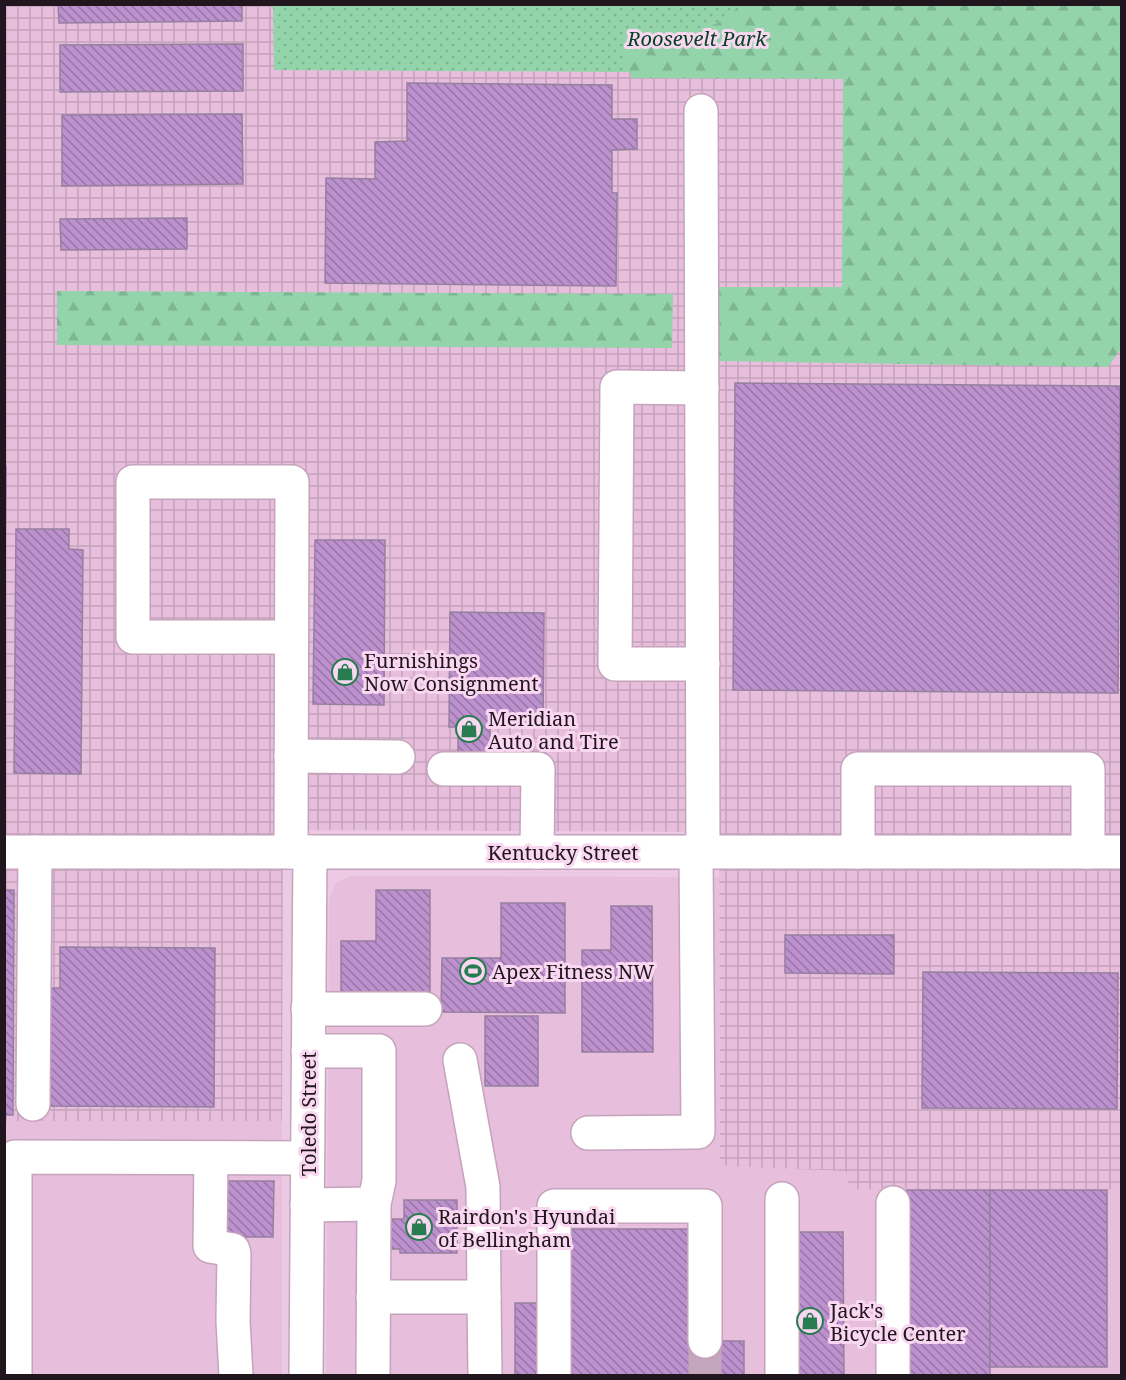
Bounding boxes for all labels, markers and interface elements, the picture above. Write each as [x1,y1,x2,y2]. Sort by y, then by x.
park label: Roosevelt Park [626,25,767,52]
place label: Furnishings Now Consignment [364,647,539,697]
shop icon: Furnishings Now Consignment [330,657,360,687]
place label: Meridian Auto and Tire [488,705,619,755]
shop icon: Meridian Auto and Tire [454,714,484,744]
street label: Kentucky Street [488,839,638,866]
sports icon: Apex Fitness NW [458,956,488,986]
place label: Apex Fitness NW [492,958,654,985]
street label: Toledo Street [295,1052,322,1176]
place label: Rairdon's Hyundai of Bellingham [438,1203,616,1253]
shop icon: Rairdon's Hyundai of Bellingham [404,1212,434,1242]
place label: Jack's Bicycle Center [829,1297,966,1347]
shop icon: Jack's Bicycle Center [795,1306,825,1336]

